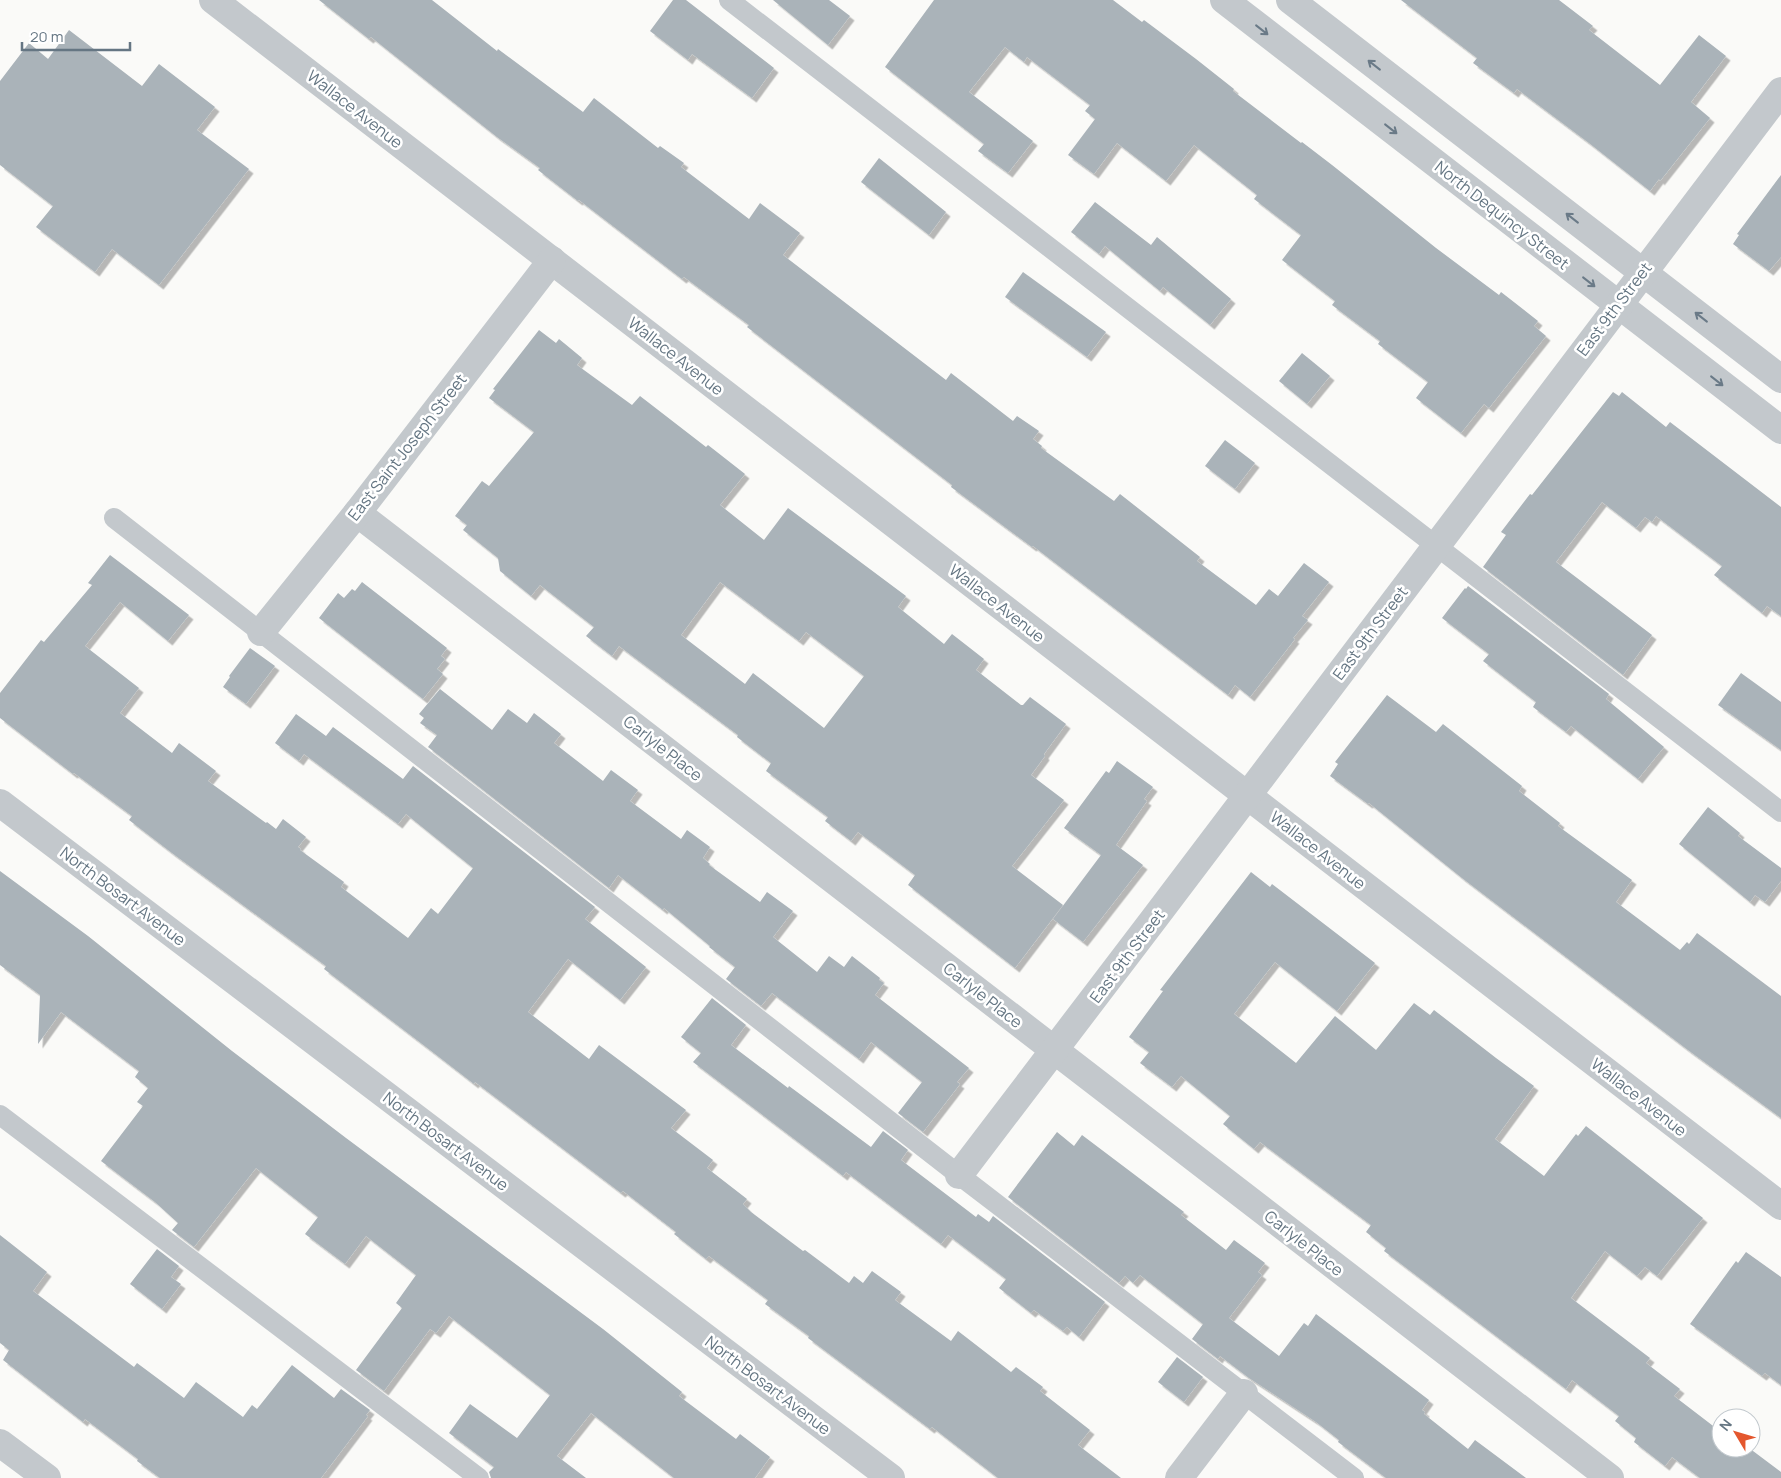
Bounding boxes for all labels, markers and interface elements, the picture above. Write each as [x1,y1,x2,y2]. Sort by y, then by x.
scale bar [22,20,130,52]
one-way arrow [1255,24,1268,35]
text: 20 m [30,26,63,47]
one-way arrow [1367,60,1381,70]
street label: Wallace Avenue [303,65,407,153]
one-way arrow [1384,124,1397,135]
street label: North Dequincy Street [1430,156,1574,274]
one-way arrow [1565,213,1579,223]
street label: East 9th Street [1571,258,1657,360]
one-way arrow [1582,277,1596,287]
street label: Wallace Avenue [624,312,728,400]
one-way arrow [1694,312,1708,322]
street label: East Saint Joseph Street [343,369,471,525]
one-way arrow [1711,376,1724,387]
street label: Wallace Avenue [945,559,1049,647]
street label: East 9th Street [1327,582,1413,684]
street label: Carlyle Place [619,710,707,786]
street label: Wallace Avenue [1266,806,1370,894]
street label: North Bosart Avenue [56,841,190,951]
street label: East 9th Street [1084,905,1170,1007]
street label: Carlyle Place [939,957,1027,1033]
street label: Wallace Avenue [1587,1053,1691,1141]
street label: North Bosart Avenue [379,1086,513,1196]
street label: Carlyle Place [1260,1205,1348,1281]
street label: North Bosart Avenue [701,1330,835,1440]
north arrow [1711,1408,1761,1458]
text: N [1715,1415,1736,1435]

